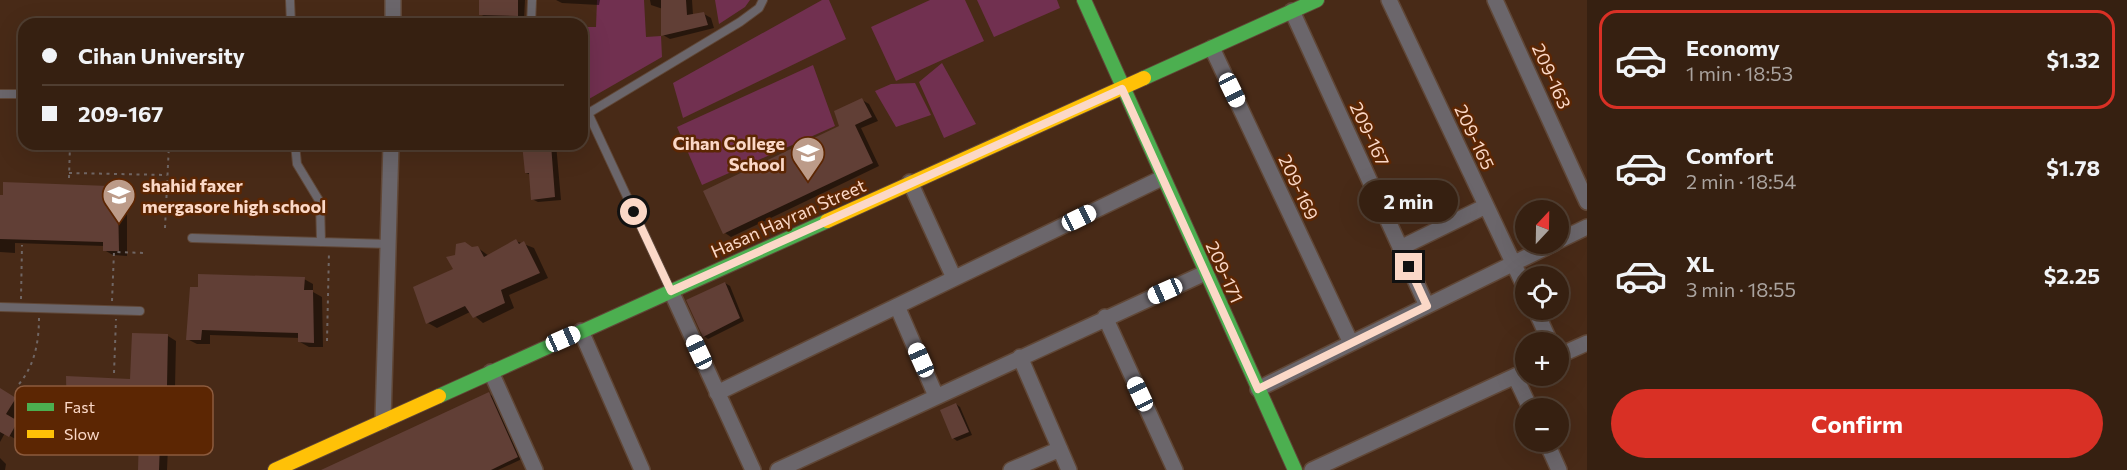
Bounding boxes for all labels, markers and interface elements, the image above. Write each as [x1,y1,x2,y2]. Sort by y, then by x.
icon: car [1614,33,1668,87]
text: Economy [1686,34,1780,61]
street label: 209-163 [1528,40,1576,112]
text: Cihan University [78,42,245,69]
text: $1.32 [2046,46,2100,73]
text: 1 min · 18:53 [1686,61,1793,85]
car [1216,70,1248,110]
street label: 209-167 [1346,98,1394,170]
text: 209-167 [78,100,163,127]
street label: 209-165 [1450,101,1500,173]
place label: Cihan College School [672,132,785,175]
school or university icon: Cihan College School [790,135,826,182]
icon: car [1614,141,1668,195]
text: Comfort [1686,142,1774,169]
street label: 209-169 [1274,151,1324,223]
text: $1.78 [2046,154,2100,181]
text: 2 min · 18:54 [1686,169,1796,193]
place label: shahid faxer mergasore high school [142,174,326,217]
street label: Hasan Hayran Street [707,174,869,262]
school or university icon: shahid faxer mergasore high school [101,177,137,224]
callout: 2 min [1360,180,1458,222]
text: 2 min [1384,189,1433,213]
route start [620,198,647,225]
north arrow [1515,200,1569,254]
map controls [1515,200,1569,452]
car [1059,202,1099,234]
street label: 209-171 [1202,238,1248,306]
icon: car [1614,249,1668,303]
text: XL [1686,250,1714,277]
route end [1395,253,1422,280]
text: $2.25 [2044,262,2100,289]
button: locate [1515,266,1569,320]
car [1145,275,1185,307]
text: 3 min · 18:55 [1686,277,1796,301]
car [543,323,583,355]
car [683,332,715,372]
button: + [1515,332,1569,386]
car [905,340,937,380]
car [1124,374,1156,414]
legend [15,386,213,455]
button: Confirm [1611,389,2103,458]
text: Fast [64,397,95,416]
button: − [1515,398,1569,452]
text: Slow [64,424,100,443]

